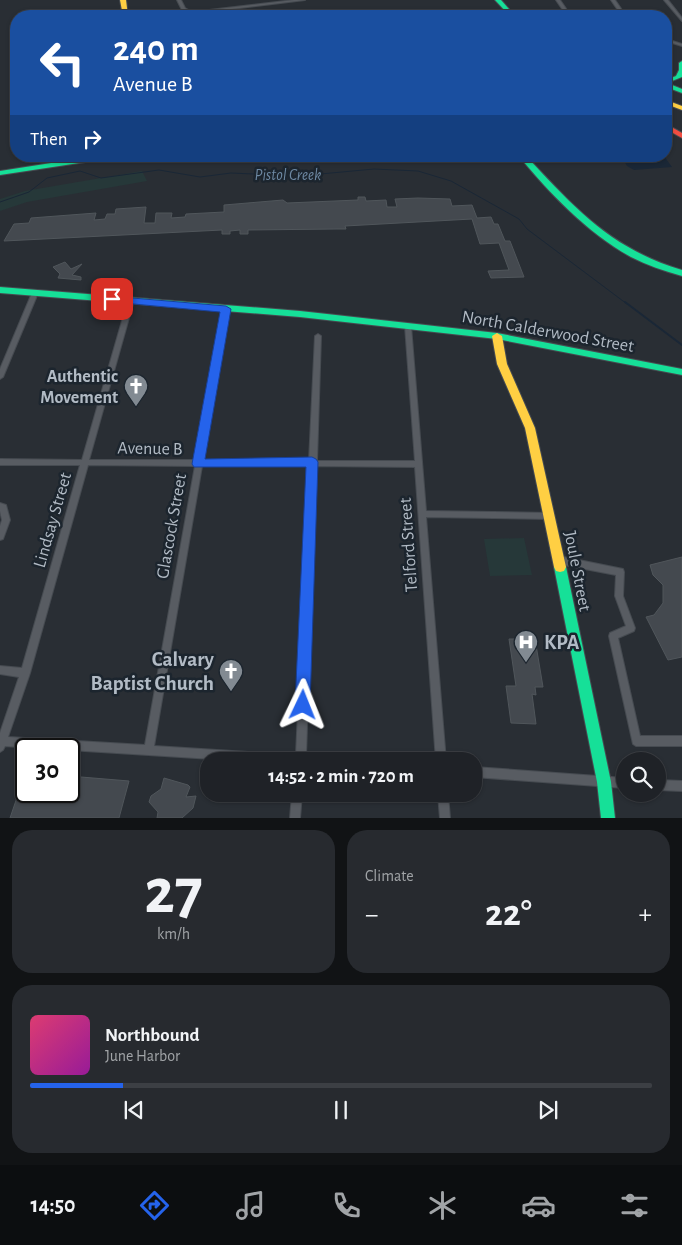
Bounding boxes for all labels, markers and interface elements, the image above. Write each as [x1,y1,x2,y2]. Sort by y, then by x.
icon: left [30,30,95,95]
text: 240 m [113,32,199,67]
text: Avenue B [113,73,193,95]
icon: right [78,125,106,153]
text: Then [30,130,68,149]
water label: Pistol Creek [255,167,321,183]
pin [91,278,133,320]
icon: arrive [98,285,126,313]
street label: North Calderwood Street [460,308,636,356]
place label: Authentic Movement [40,368,118,407]
church icon: Authentic Movement [123,373,149,407]
street label: Avenue B [117,439,183,459]
street label: Lindsay Street [31,470,75,570]
street label: Glascock Street [154,472,190,580]
street label: Telford Street [397,497,421,593]
street label: Joule Street [560,530,594,613]
hospital icon: KPA [513,629,539,663]
place label: KPA [544,632,580,653]
place label: Calvary Baptist Church [90,649,215,694]
church icon: Calvary Baptist Church [218,658,244,692]
position arrow [276,678,328,730]
speed limit sign: 30 [15,738,80,803]
map controls [616,752,666,802]
button: search [616,752,666,802]
text: 14:52 · 2 min · 720 m [268,767,414,786]
text: 27 [144,860,203,925]
text: Climate [365,868,414,884]
text: 22° [485,895,532,933]
text: − [365,901,378,929]
text: + [639,901,652,929]
text: km/h [157,926,190,942]
text: Northbound [105,1026,200,1045]
text: June Harbor [105,1048,180,1064]
icon: previous [120,1096,148,1124]
icon: pause [327,1096,355,1124]
icon: next [534,1096,562,1124]
icon: directions [137,1188,172,1223]
icon: music [233,1188,268,1223]
icon: phone [329,1188,364,1223]
icon: climate [425,1188,460,1223]
icon: car [521,1188,556,1223]
icon: filters [617,1188,652,1223]
text: 14:50 [31,1194,76,1216]

